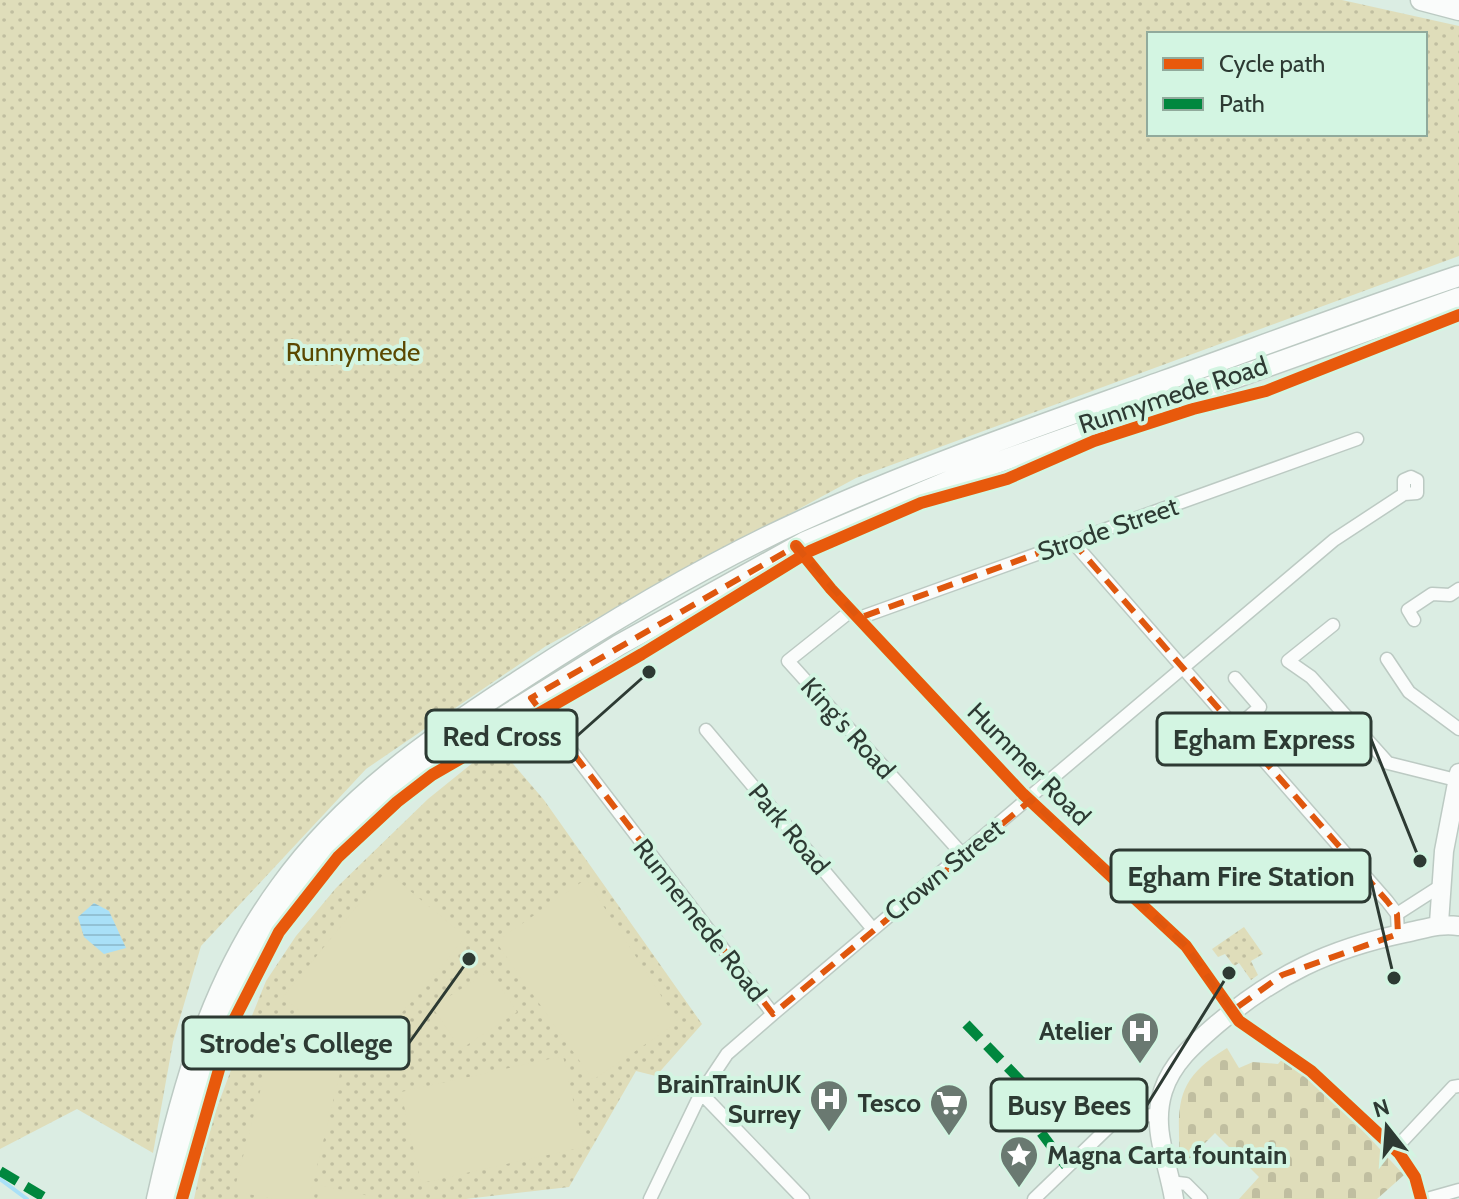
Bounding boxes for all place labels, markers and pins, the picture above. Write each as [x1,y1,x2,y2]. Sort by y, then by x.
callout: Red Cross [426,710,577,762]
callout: Egham Express [1157,713,1371,765]
callout: Egham Fire Station [1111,850,1370,902]
hospital icon: Atelier [1119,1010,1161,1065]
place label: Atelier [1039,1015,1112,1047]
callout: Strode's College [183,1017,409,1069]
place label: BrainTrainUK Surrey [657,1068,802,1130]
hospital icon: BrainTrainUK Surrey [808,1078,850,1133]
callout: Busy Bees [991,1079,1147,1131]
supermarket icon: Tesco [928,1082,970,1137]
place label: Tesco [858,1087,921,1119]
place icon: Magna Carta fountain [998,1134,1040,1189]
place label: Magna Carta fountain [1047,1139,1287,1171]

